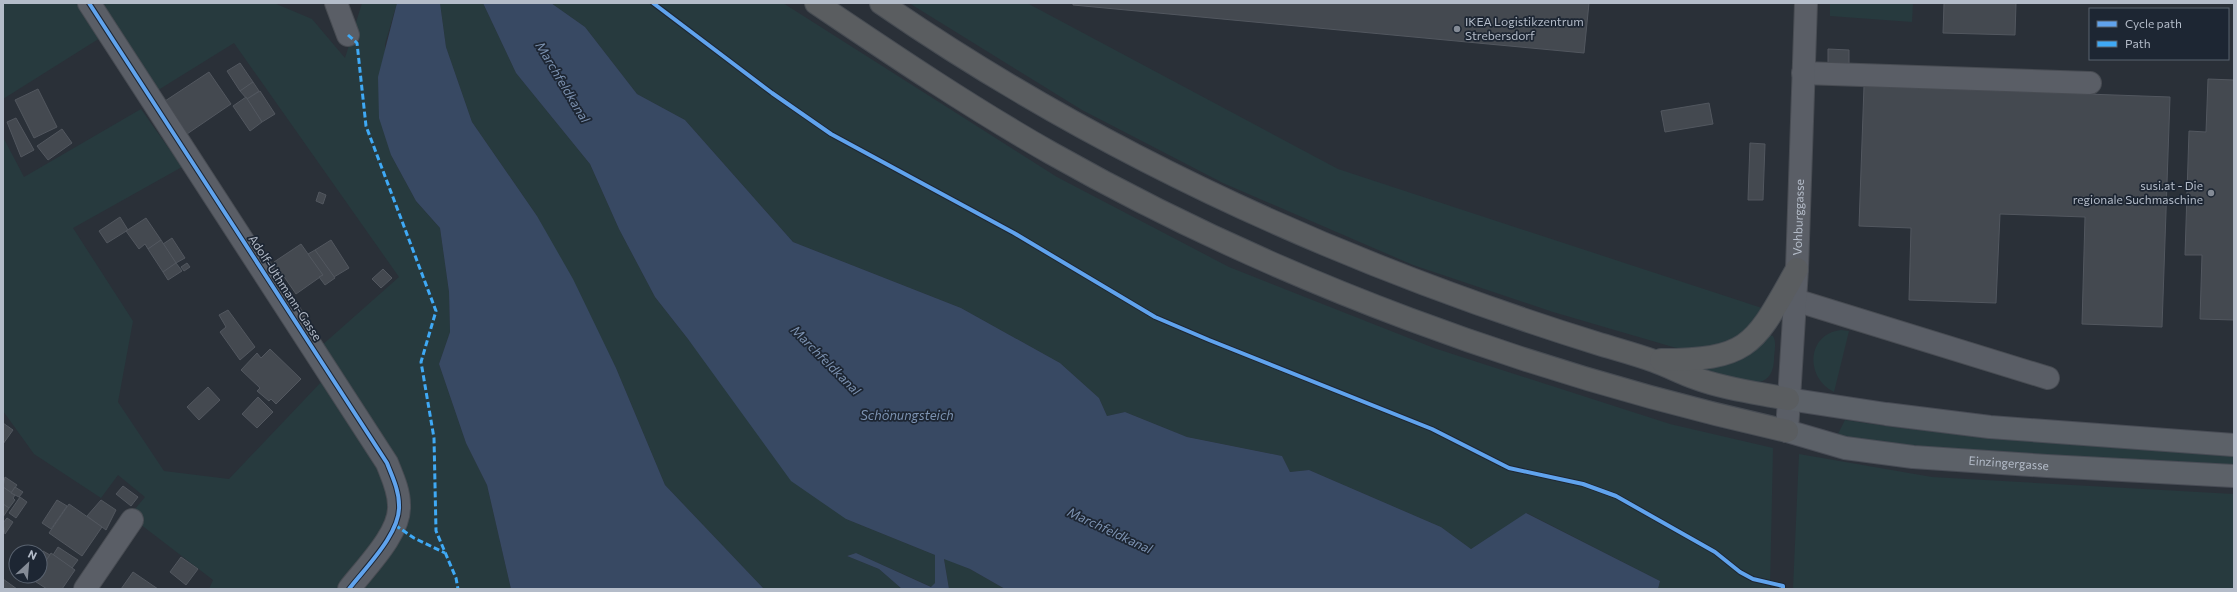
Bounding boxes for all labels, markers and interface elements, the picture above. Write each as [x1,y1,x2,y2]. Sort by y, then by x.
legend [2089,8,2229,60]
place label: IKEA Logistikzentrum Strebersdorf [1465,14,1584,42]
text: Cycle path [2125,16,2182,30]
marker: IKEA Logistikzentrum Strebersdorf [1452,24,1462,34]
text: Path [2125,36,2151,50]
water label: Marchfeldkanal [532,39,594,126]
place label: susi.at - Die regionale Suchmaschine [2073,178,2203,206]
street label: Vohburggasse [1789,179,1806,256]
marker: susi.at - Die regionale Suchmaschine [2206,188,2216,198]
street label: Adolf-Uthmann-Gasse [246,232,325,343]
water label: Marchfeldkanal [788,322,865,399]
water label: Schönungsteich [860,407,954,423]
street label: Einzingergasse [1968,453,2049,472]
water label: Marchfeldkanal [1065,503,1156,557]
north arrow [8,544,48,584]
text: N [26,547,39,562]

